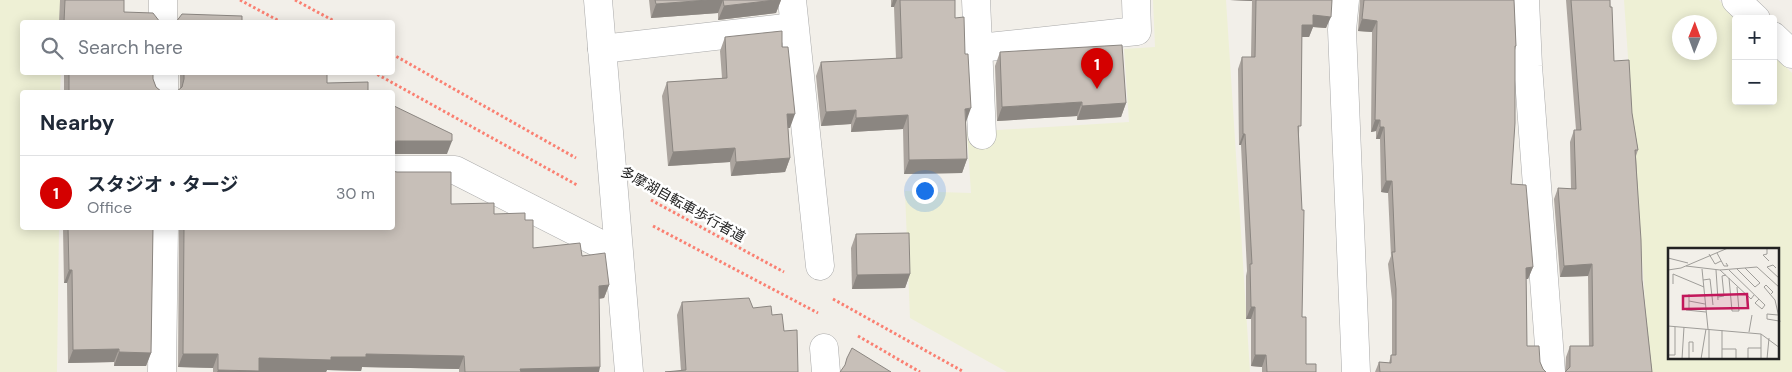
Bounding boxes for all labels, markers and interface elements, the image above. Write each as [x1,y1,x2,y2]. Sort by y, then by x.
north arrow [1672,15,1717,60]
map controls [1732,15,1777,105]
button: + [1732,15,1777,60]
search box [20,20,395,75]
icon: search [38,34,66,62]
text: Search here [78,35,183,60]
pin: 1 [1081,48,1113,89]
button: − [1732,60,1777,105]
text: Nearby [40,109,114,137]
street label: 多摩湖自転車歩行者道 [617,162,749,246]
text: スタジオ・タージ [87,172,239,197]
your location [912,178,938,204]
text: 1 [53,183,59,204]
text: 30 m [336,183,375,204]
text: Office [87,197,132,218]
inset map [1668,248,1780,360]

